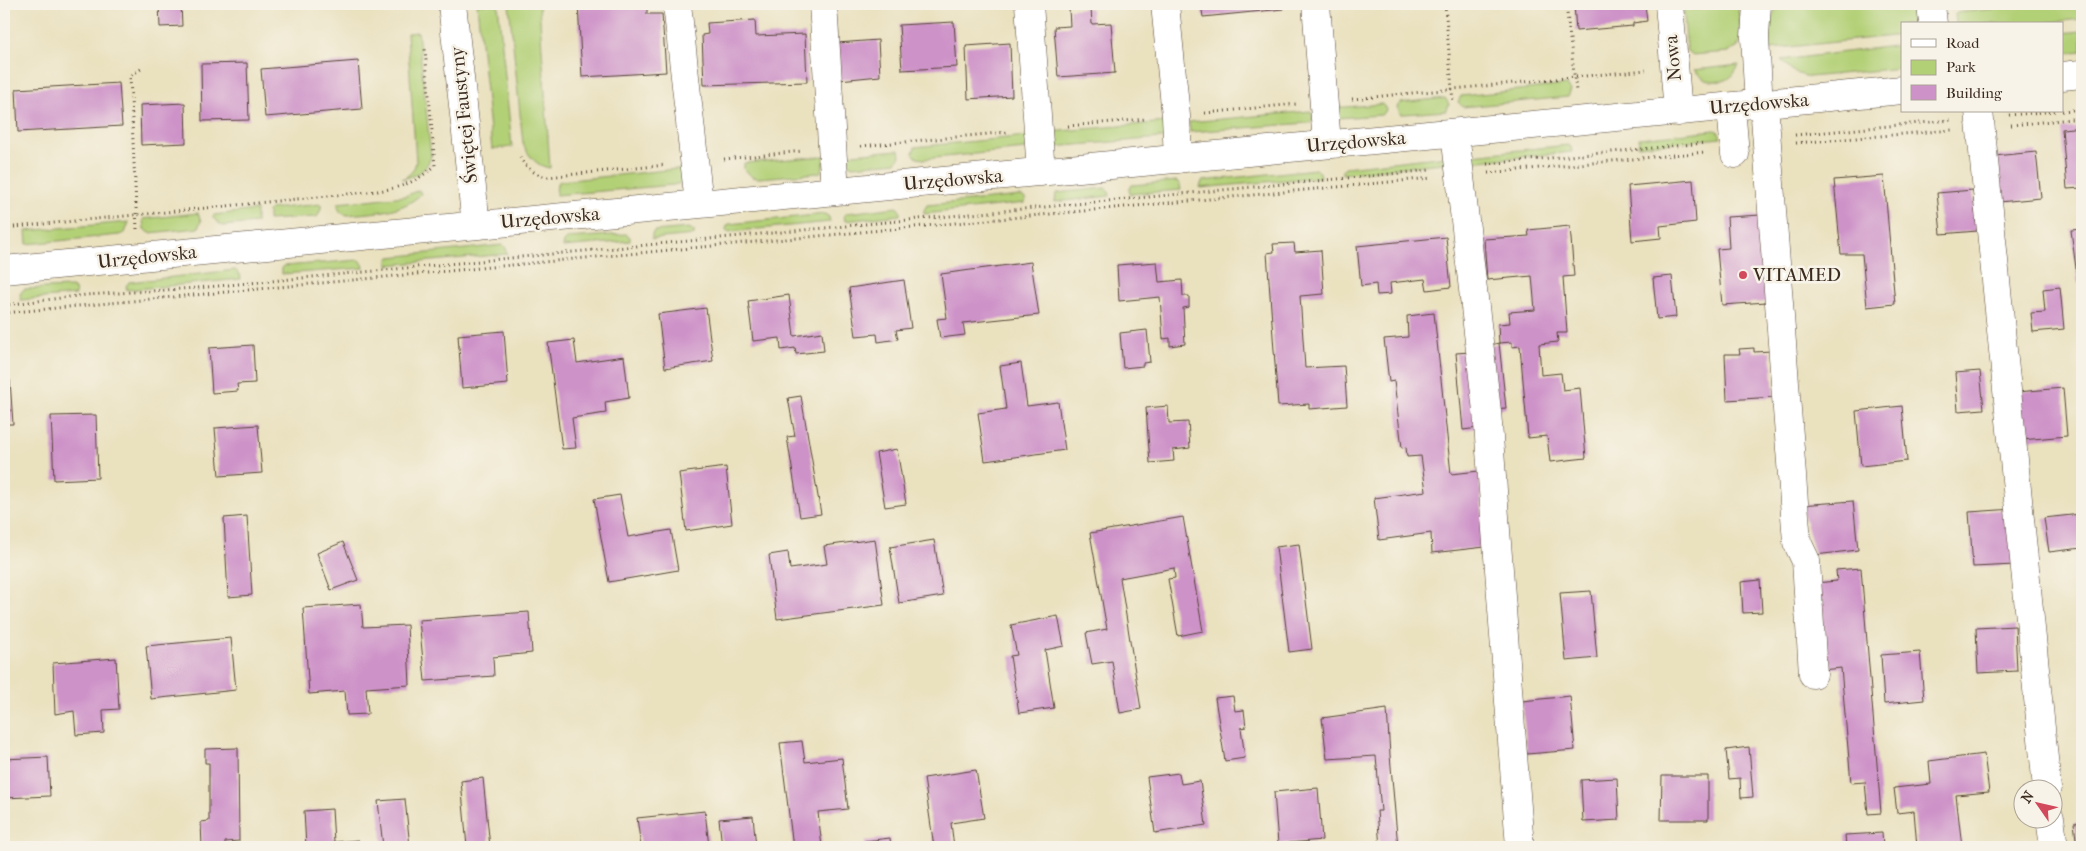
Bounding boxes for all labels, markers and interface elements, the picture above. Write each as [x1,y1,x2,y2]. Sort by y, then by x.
legend [1901,22,2064,112]
street label: Nowa [1660,34,1686,82]
text: Road [1946,34,1980,52]
street label: Świętej Faustyny [445,45,482,185]
text: Park [1946,58,1976,76]
text: Building [1946,84,2003,102]
street label: Urzędowska [1708,89,1810,119]
street label: Urzędowska [1305,127,1407,157]
street label: Urzędowska [902,165,1004,195]
street label: Urzędowska [499,203,601,233]
street label: Urzędowska [96,241,198,273]
place label: VITAMED [1752,264,1841,286]
marker: VITAMED [1737,269,1749,281]
north arrow [2014,778,2064,828]
text: N [2018,788,2038,806]

